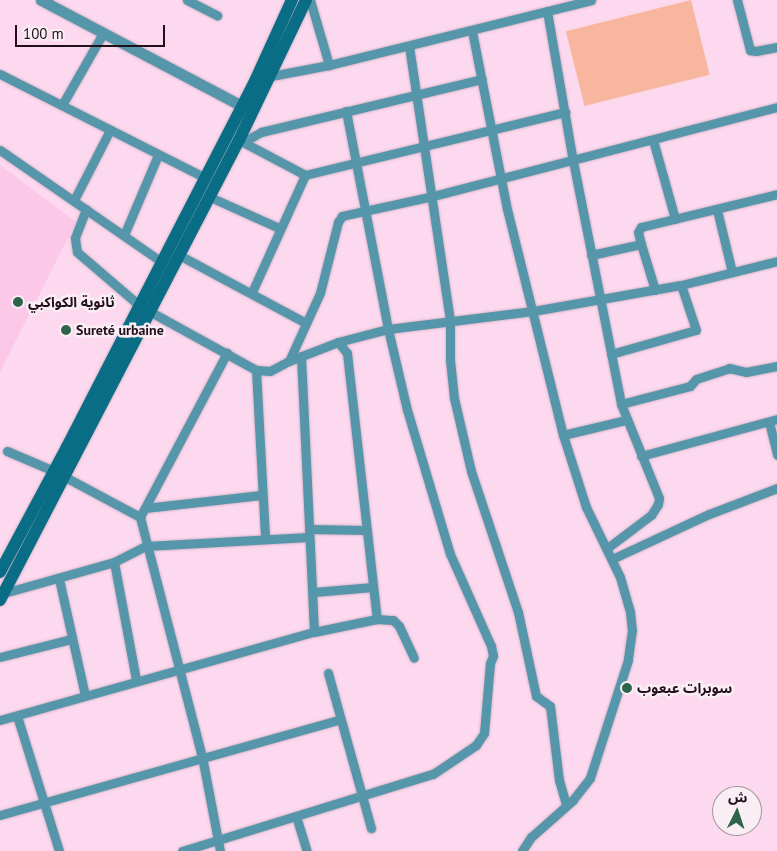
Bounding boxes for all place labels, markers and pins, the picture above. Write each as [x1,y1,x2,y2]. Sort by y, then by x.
place label: ثانوية الكواكبي [28,294,115,310]
marker: ثانوية الكواكبي [12,296,24,308]
place label: Sureté urbaine [76,322,164,338]
marker: Sureté urbaine [60,324,72,336]
place label: سوبرات عبعوب [637,680,732,696]
marker: سوبرات عبعوب [621,682,633,694]

